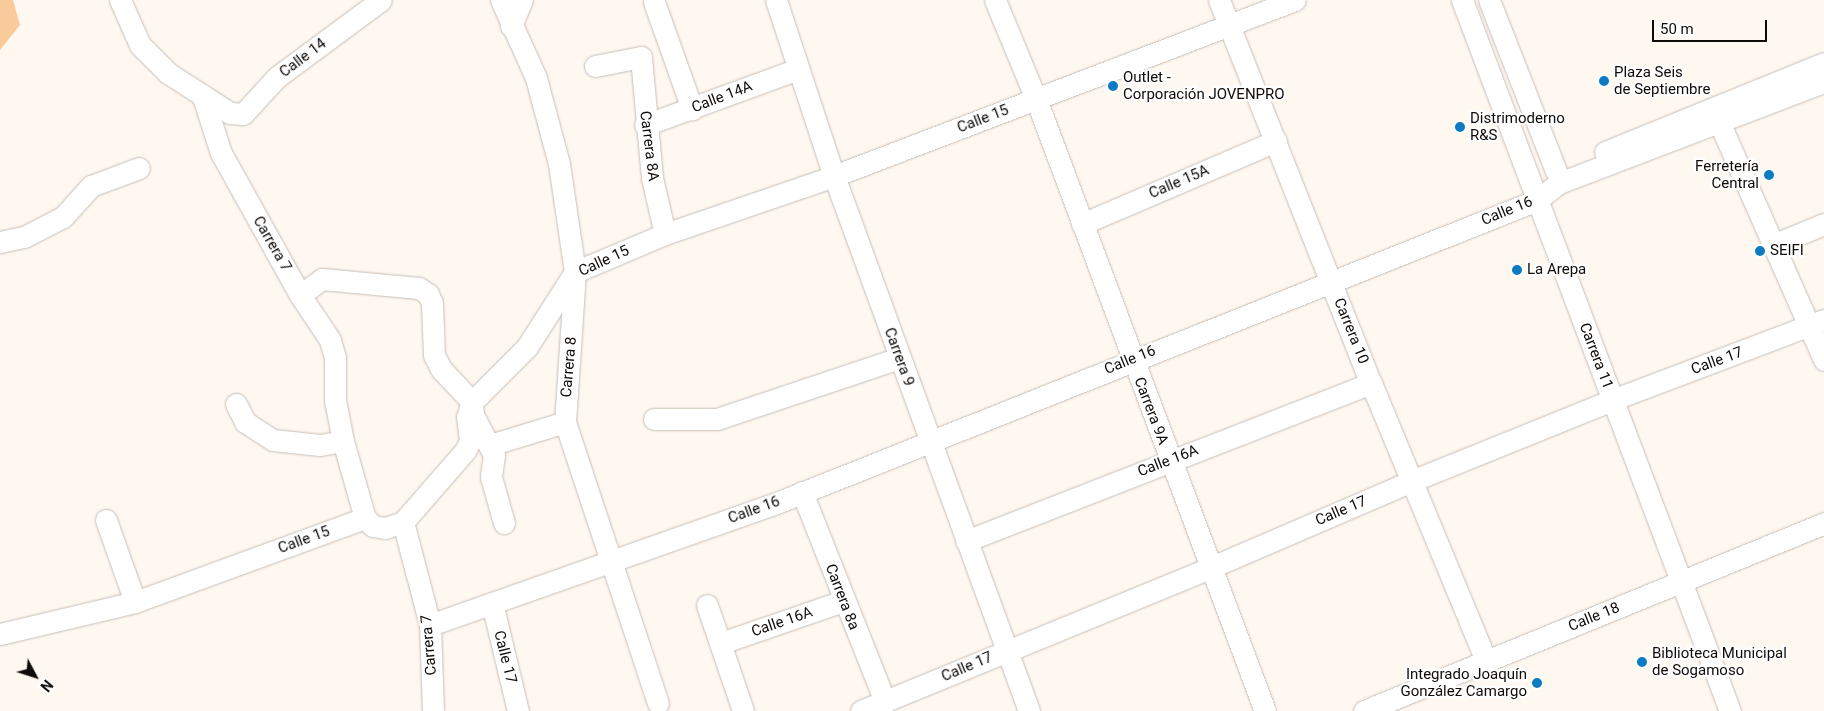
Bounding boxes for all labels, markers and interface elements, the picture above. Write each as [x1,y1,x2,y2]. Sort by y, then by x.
scale bar [1654,10,1769,42]
text: 50 m [1660,20,1694,38]
street label: Calle 14 [276,35,330,81]
place label: Plaza Seis de Septiembre [1614,63,1710,98]
place label: Outlet - Corporación JOVENPRO [1123,68,1285,103]
marker: Plaza Seis de Septiembre [1598,75,1610,87]
street label: Calle 14A [689,77,755,117]
marker: Outlet - Corporación JOVENPRO [1107,80,1119,92]
street label: Calle 15 [955,101,1011,137]
place label: Distrimoderno R&S [1470,109,1565,144]
street label: Carrera 8A [636,110,662,182]
marker: Distrimoderno R&S [1454,121,1466,133]
place label: Ferretería Central [1695,157,1759,192]
street label: Calle 15A [1146,161,1212,203]
marker: Ferretería Central [1763,169,1775,181]
street label: Calle 16 [1479,193,1535,229]
street label: Carrera 7 [249,213,295,275]
street label: Calle 15 [576,241,632,281]
place label: SEIFI [1770,242,1804,260]
marker: SEIFI [1754,245,1766,257]
place label: La Arepa [1527,261,1586,279]
marker: La Arepa [1511,264,1523,276]
street label: Carrera 10 [1330,295,1372,367]
street label: Carrera 11 [1575,320,1617,392]
street label: Carrera 9 [880,325,918,389]
street label: Carrera 8 [557,336,581,398]
street label: Calle 16 [1102,342,1158,378]
street label: Calle 17 [1689,343,1745,379]
street label: Carrera 9A [1130,375,1172,447]
street label: Calle 16A [1135,441,1201,481]
street label: Calle 16 [726,492,782,528]
street label: Calle 17 [1313,492,1369,530]
street label: Calle 15 [276,522,332,558]
street label: Carrera 8a [821,561,863,633]
street label: Calle 18 [1566,599,1622,635]
street label: Calle 16A [749,603,815,641]
street label: Carrera 7 [417,614,441,676]
street label: Calle 17 [490,629,520,685]
place label: Biblioteca Municipal de Sogamoso [1652,644,1787,679]
street label: Calle 17 [939,648,995,686]
north arrow [10,651,60,701]
marker: Biblioteca Municipal de Sogamoso [1636,656,1648,668]
place label: Integrado Joaquín González Camargo [1400,665,1527,700]
text: N [37,677,56,695]
marker: Integrado Joaquín González Camargo [1531,677,1543,689]

